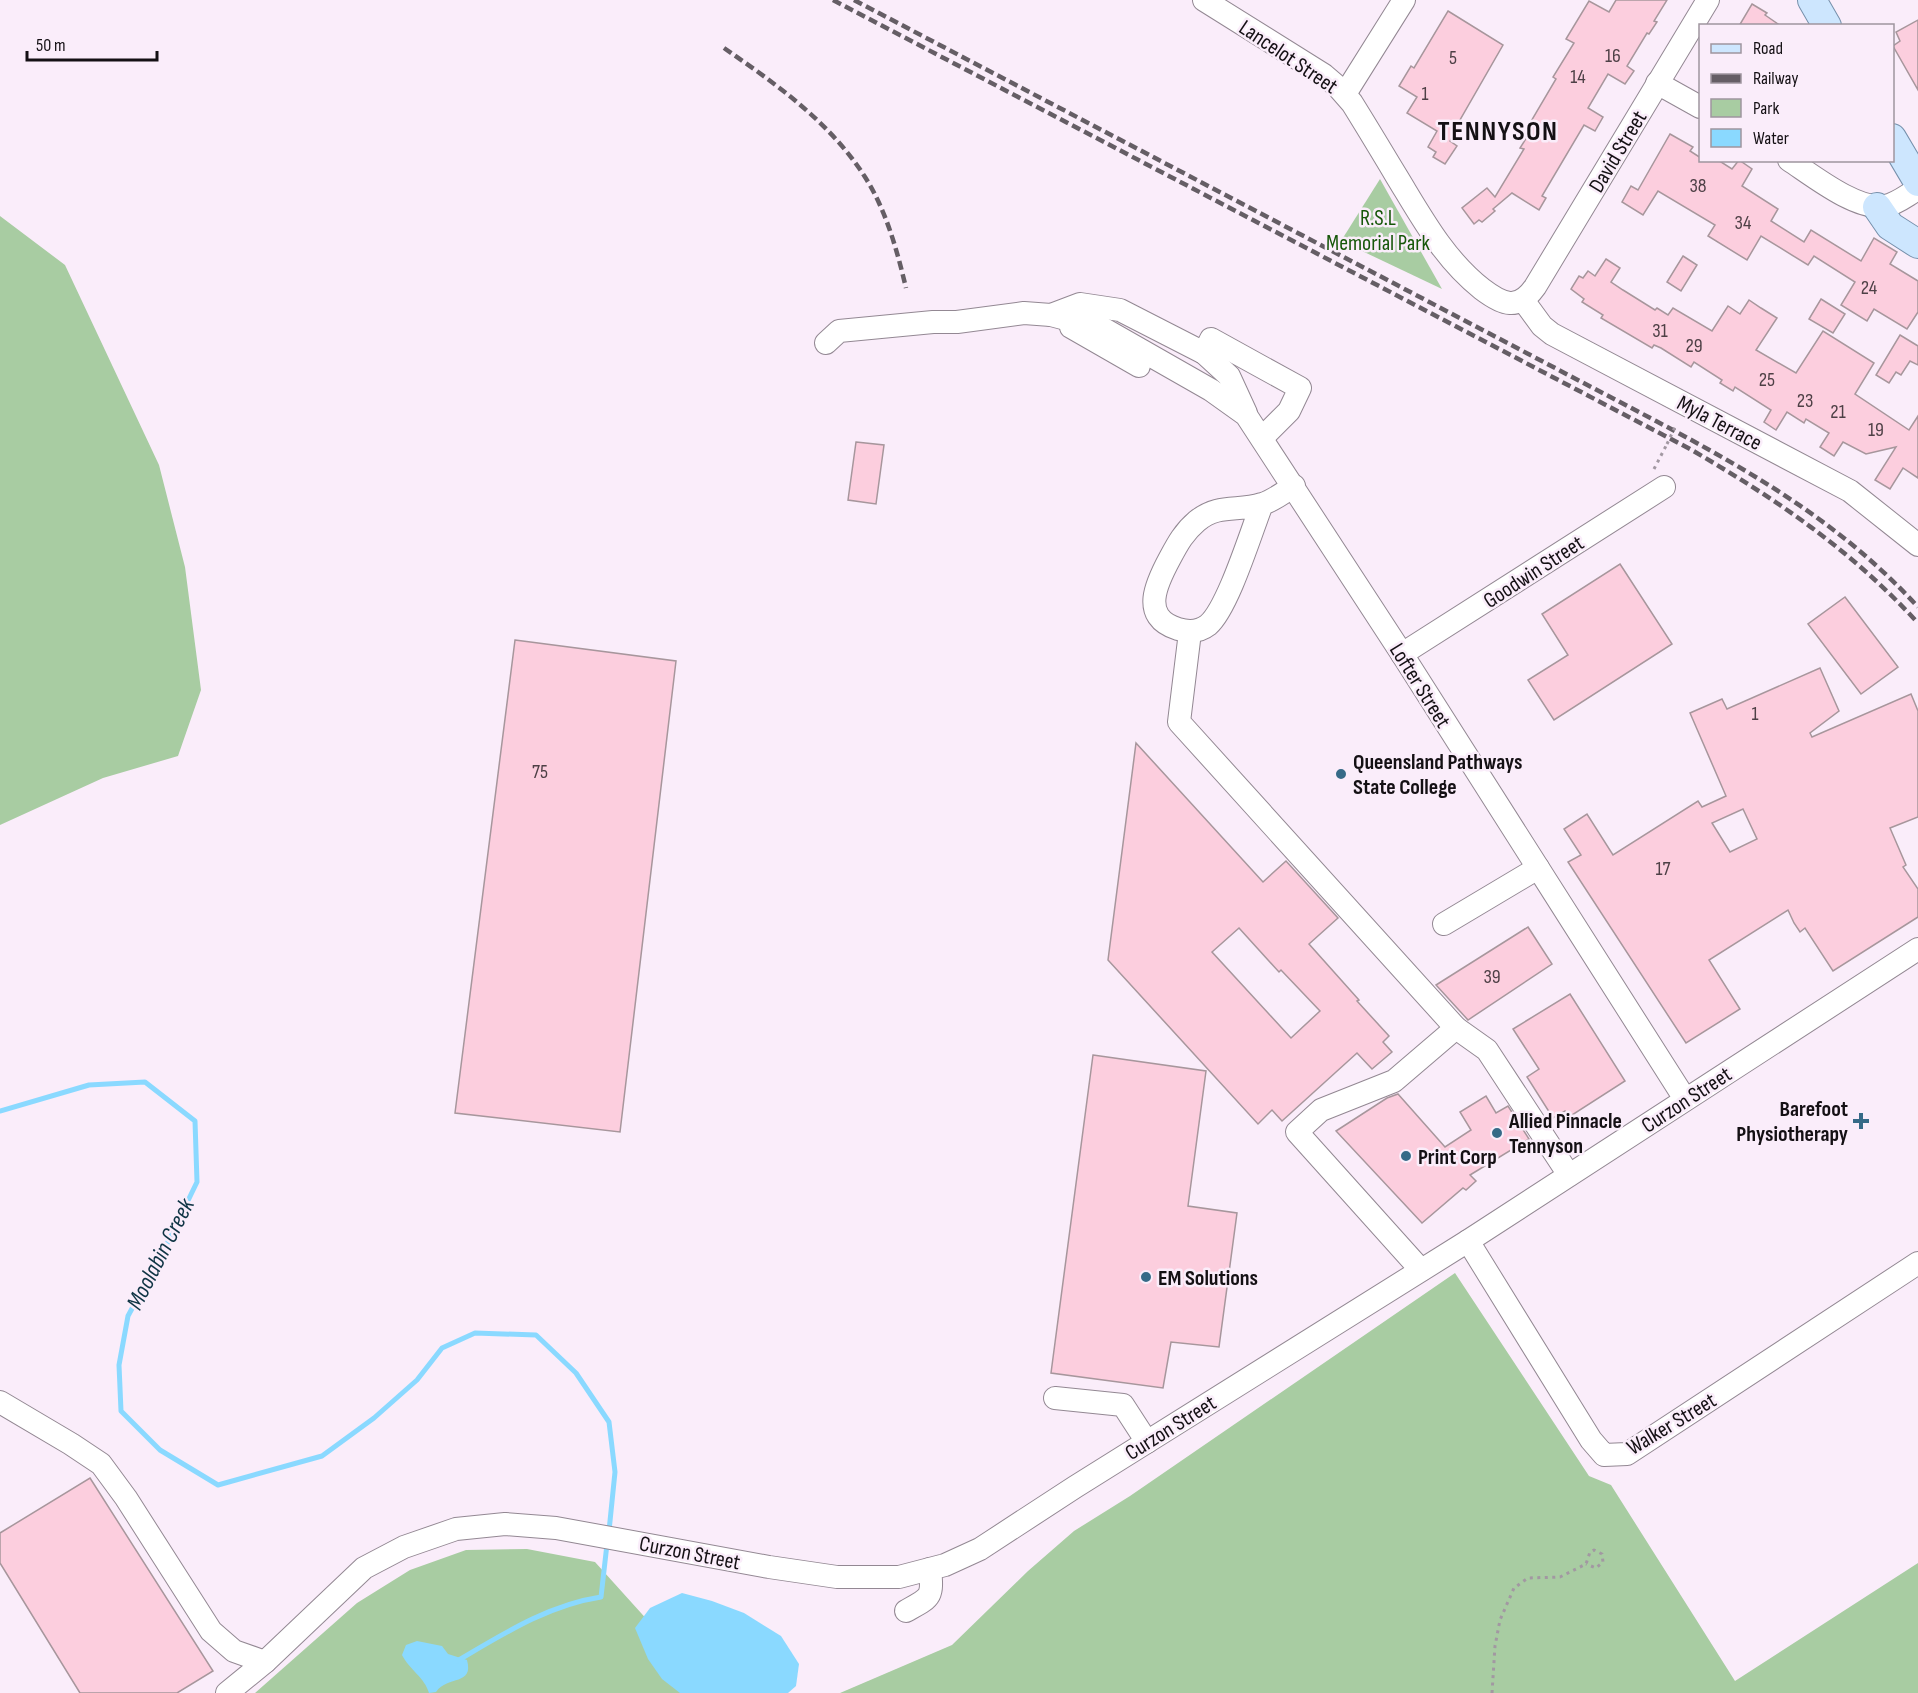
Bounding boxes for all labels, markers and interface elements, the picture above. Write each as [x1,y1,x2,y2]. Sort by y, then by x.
street label: Lancelot Street [1234,14,1343,100]
scale bar [27,24,158,62]
legend [1699,24,1894,162]
text: 50 m [36,35,66,56]
text: Road [1753,38,1783,59]
house number: 16 [1605,44,1621,68]
house number: 5 [1449,46,1457,70]
house number: 14 [1570,65,1586,89]
text: Railway [1753,68,1798,89]
house number: 1 [1422,82,1429,106]
text: Park [1753,98,1779,119]
street label: David Street [1583,106,1653,198]
district label: TENNYSON [1438,115,1558,148]
text: Water [1753,128,1789,149]
house number: 38 [1689,174,1707,198]
park label: R.S.L Memorial Park [1326,205,1431,257]
house number: 34 [1735,211,1751,235]
house number: 24 [1861,276,1877,300]
house number: 31 [1652,319,1668,343]
house number: 29 [1685,334,1703,358]
house number: 25 [1759,368,1775,392]
house number: 23 [1797,389,1813,413]
street label: Myla Terrace [1672,390,1766,457]
house number: 21 [1830,400,1846,424]
house number: 19 [1868,418,1884,442]
street label: Goodwin Street [1479,530,1589,615]
street label: Lofter Street [1383,638,1456,733]
house number: 1 [1752,702,1759,726]
place label: Queensland Pathways State College [1353,749,1523,801]
house number: 75 [532,760,548,784]
marker: Queensland Pathways State College [1334,767,1348,781]
house number: 17 [1656,857,1670,881]
house number: 39 [1483,965,1501,989]
street label: Curzon Street [1637,1061,1737,1139]
place label: Barefoot Physiotherapy [1736,1096,1848,1148]
place label: Allied Pinnacle Tennyson [1508,1108,1622,1160]
marker: Barefoot Physiotherapy [1852,1112,1870,1130]
marker: Allied Pinnacle Tennyson [1490,1126,1504,1140]
place label: Print Corp [1418,1144,1497,1171]
marker: Print Corp [1399,1149,1413,1163]
water label: Moolabin Creek [120,1193,201,1315]
place label: EM Solutions [1158,1265,1258,1292]
marker: EM Solutions [1139,1270,1153,1284]
street label: Walker Street [1622,1387,1722,1461]
street label: Curzon Street [1120,1390,1222,1467]
street label: Curzon Street [637,1530,743,1577]

